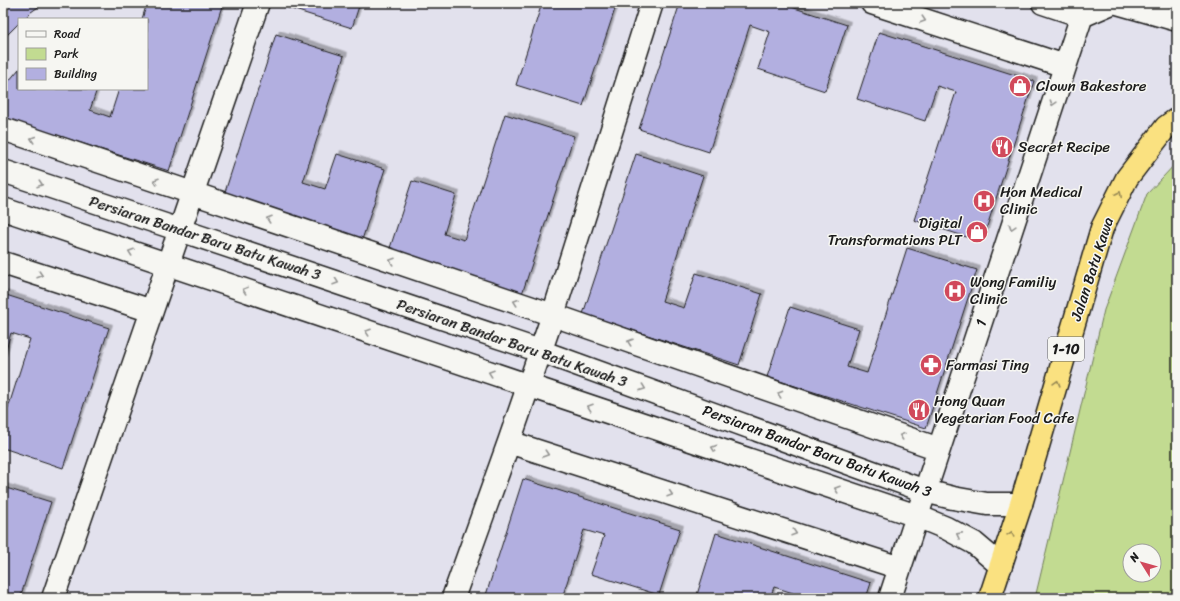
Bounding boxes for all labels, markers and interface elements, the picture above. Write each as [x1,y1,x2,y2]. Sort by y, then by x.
one-way arrow [919,15,926,23]
legend [18,18,148,90]
text: Road [54,23,81,45]
text: Park [54,43,79,65]
text: Building [54,63,97,85]
shop icon: Clown Bakestore [1007,73,1033,99]
place label: Clown Bakestore [1036,73,1147,99]
one-way arrow [1049,100,1058,107]
restaurant icon: Secret Recipe [989,134,1015,160]
place label: Secret Recipe [1018,134,1110,160]
one-way arrow [29,135,36,144]
one-way arrow [152,177,159,185]
one-way arrow [36,179,43,187]
place label: Hon Medical Clinic [1000,179,1083,222]
street label: Persiaran Bandar Baru Batu Kawah 3 [86,188,324,288]
hospital icon: Hon Medical Clinic [971,188,997,214]
one-way arrow [1115,191,1122,198]
place label: Digital Transformations PLT [828,210,964,253]
street label: Jalan Batu Kawa [1063,213,1121,325]
one-way arrow [266,215,273,224]
shop icon: Digital Transformations PLT [964,219,990,245]
one-way arrow [1008,223,1017,230]
one-way arrow [128,248,135,256]
one-way arrow [389,257,396,265]
place label: Wong Familiy Clinic [970,269,1057,312]
one-way arrow [36,270,43,279]
one-way arrow [333,278,340,286]
hospital icon: Wong Familiy Clinic [942,278,968,304]
one-way arrow [242,286,249,295]
street label: Persiaran Bandar Baru Batu Kawah 3 [393,291,631,395]
one-way arrow [512,298,519,307]
street label: 1 [968,316,994,330]
one-way arrow [365,328,372,336]
road number: 1-10 [1048,337,1084,361]
one-way arrow [627,338,634,347]
pharmacy icon: Farmasi Ting [918,352,944,378]
place label: Farmasi Ting [946,352,1030,378]
one-way arrow [488,369,495,378]
one-way arrow [1052,380,1060,386]
one-way arrow [639,384,646,392]
place label: Hong Quan Vegetarian Food Cafe [934,388,1074,431]
one-way arrow [776,390,783,398]
street label: Persiaran Bandar Baru Batu Kawah 3 [699,397,935,505]
restaurant icon: Hong Quan Vegetarian Food Cafe [906,397,932,423]
one-way arrow [587,403,594,411]
one-way arrow [899,433,906,441]
one-way arrow [710,444,717,453]
one-way arrow [543,449,550,458]
one-way arrow [834,486,841,494]
one-way arrow [666,489,673,497]
one-way arrow [790,529,797,537]
one-way arrow [1006,531,1015,538]
one-way arrow [955,532,963,539]
north arrow [1122,543,1162,583]
text: N [1124,548,1145,567]

